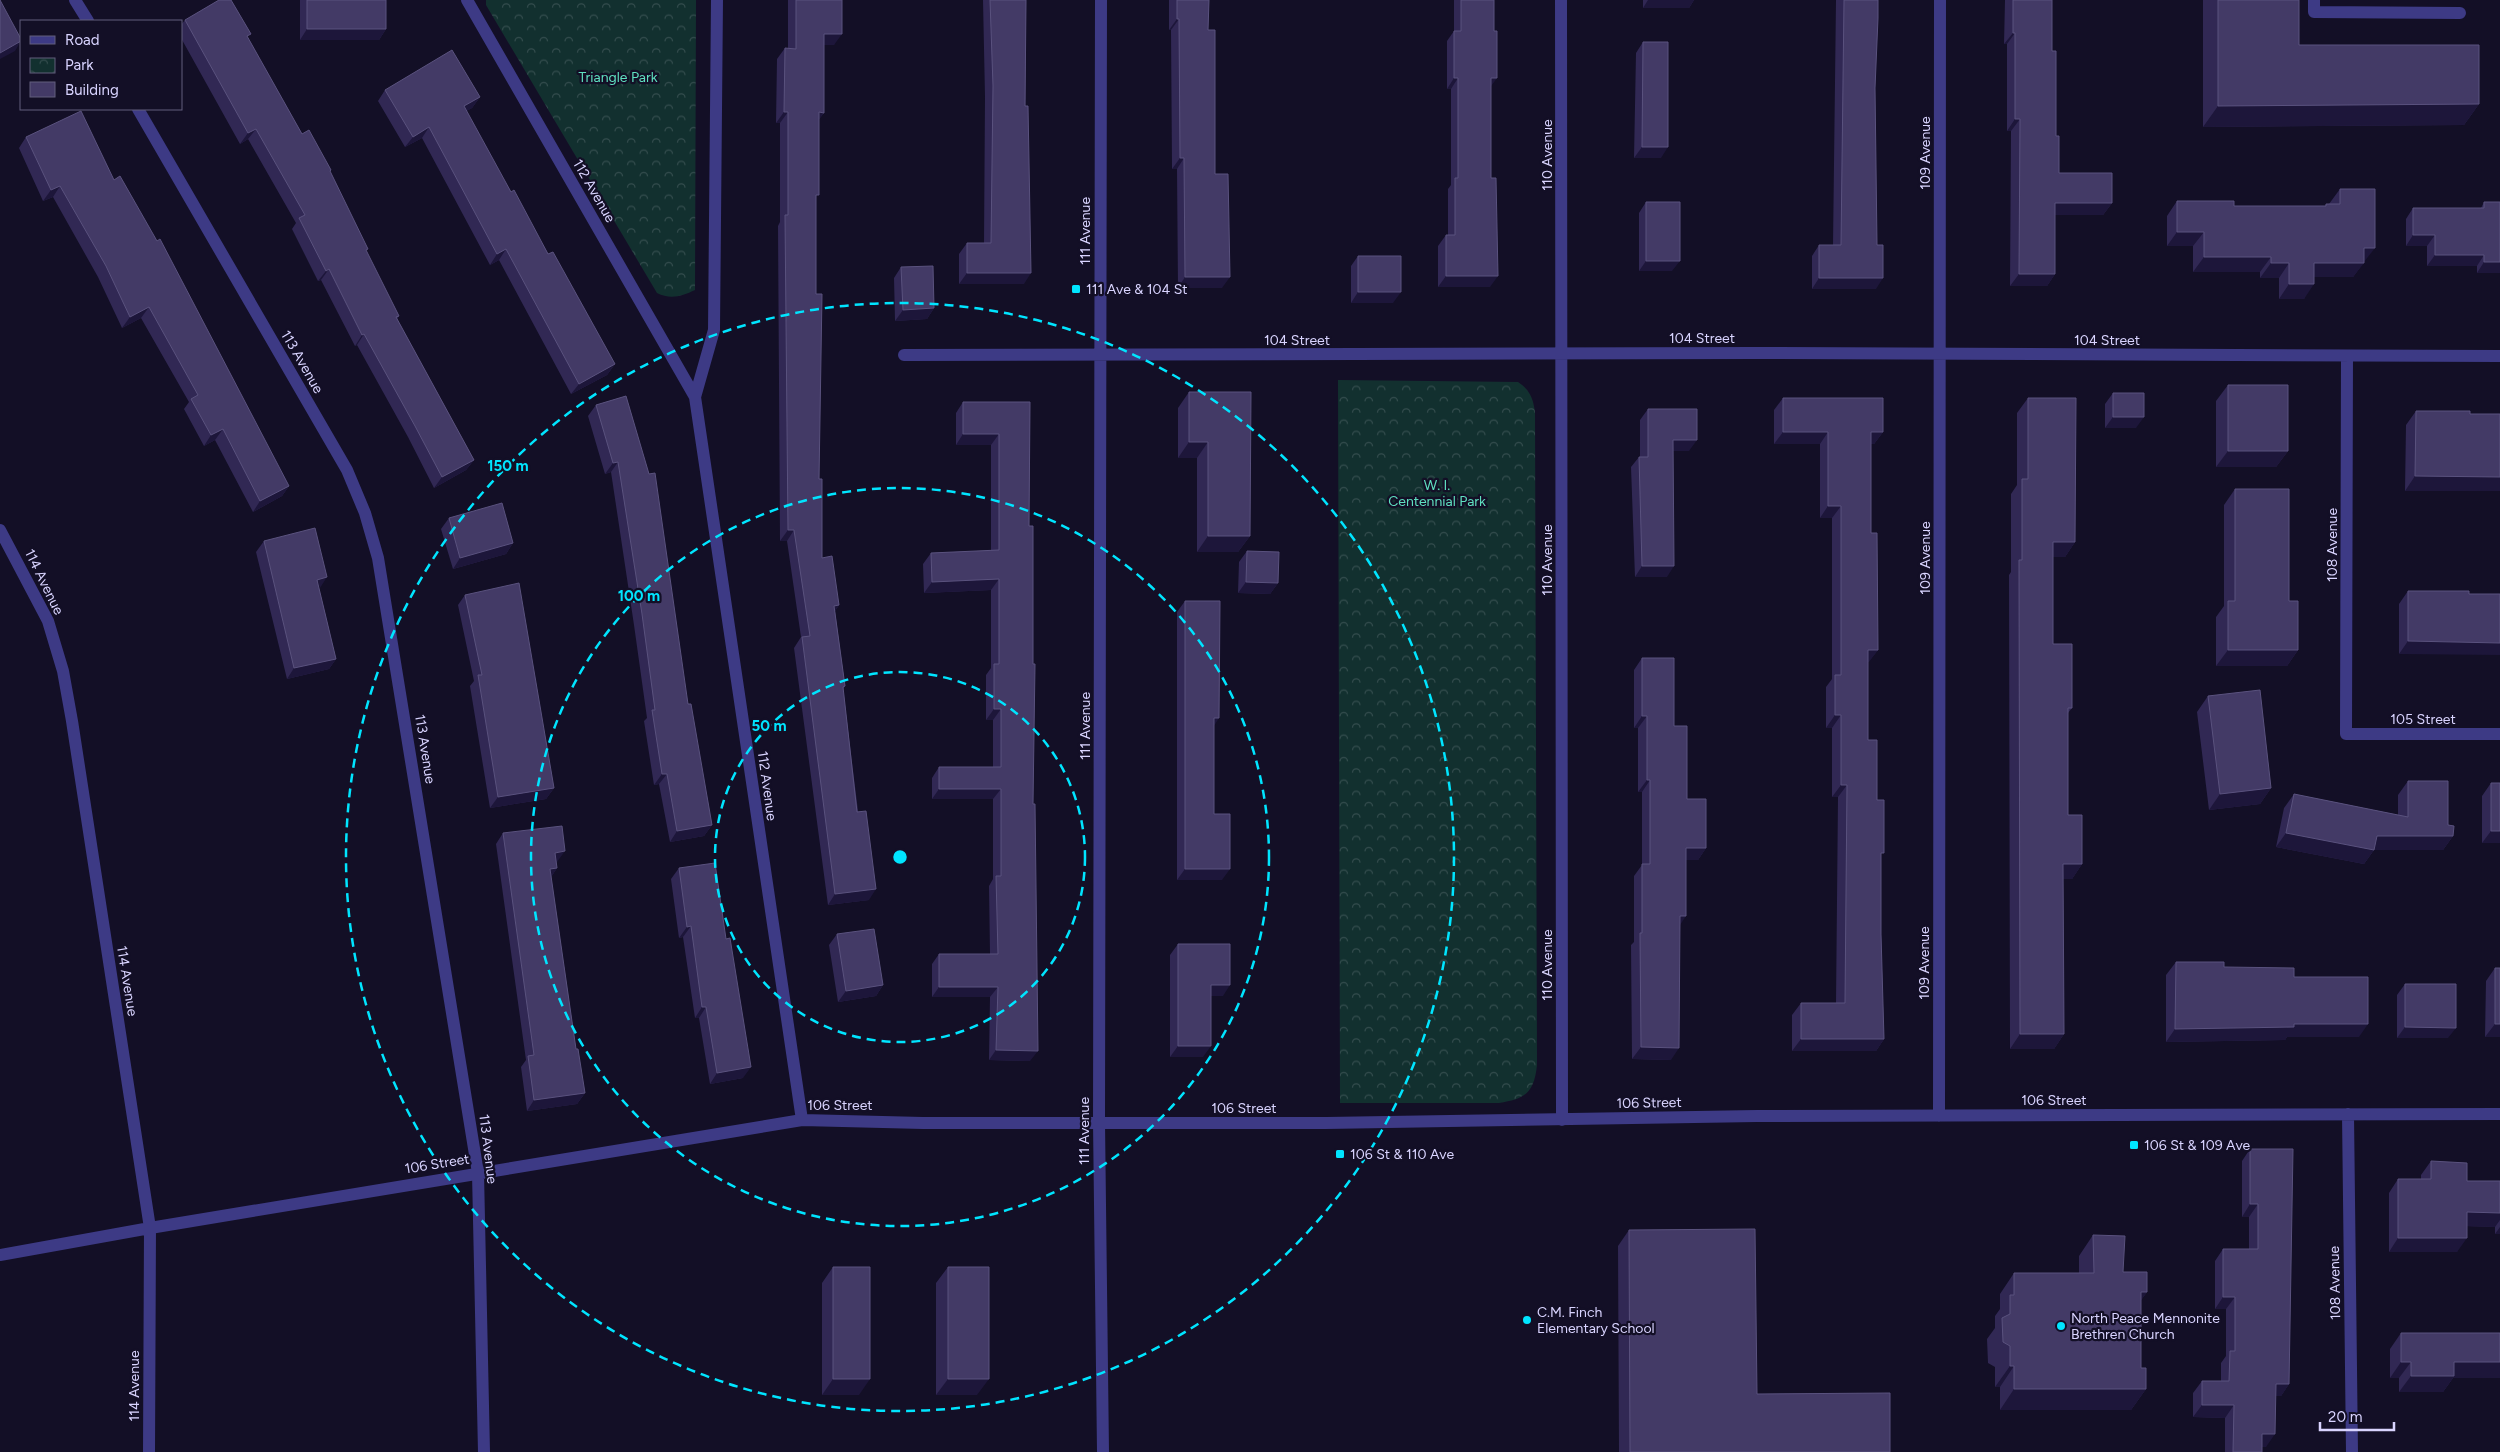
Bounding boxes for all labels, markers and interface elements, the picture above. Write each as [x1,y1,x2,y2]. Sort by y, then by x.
legend [20,20,182,110]
text: Road [65,31,100,49]
text: Park [65,56,94,74]
park label: Triangle Park [578,69,658,86]
text: Building [65,81,119,99]
street label: 109 Avenue [1917,116,1934,190]
street label: 110 Avenue [1539,119,1556,191]
street label: 112 Avenue [569,156,619,226]
street label: 111 Avenue [1077,197,1094,265]
place label: 111 Ave & 104 St [1086,281,1188,298]
marker: 111 Ave & 104 St [1070,283,1082,295]
street label: 113 Avenue [277,327,327,397]
street label: 104 Street [1669,330,1735,347]
street label: 104 Street [1264,332,1330,349]
street label: 104 Street [2074,332,2140,349]
text: 150 m [487,457,529,475]
park label: W. I. Centennial Park [1388,477,1486,510]
street label: 108 Avenue [2324,508,2341,582]
street label: 109 Avenue [1917,521,1934,595]
street label: 110 Avenue [1539,524,1556,596]
street label: 114 Avenue [21,546,67,618]
text: 100 m [618,587,660,605]
street label: 111 Avenue [1077,692,1094,760]
street label: 105 Street [2390,711,2456,728]
street label: 113 Avenue [411,713,439,785]
text: 50 m [751,717,787,735]
street label: 112 Avenue [754,750,780,822]
centre of rings [891,848,909,866]
street label: 109 Avenue [1916,926,1933,1000]
street label: 110 Avenue [1539,929,1556,1001]
street label: 114 Avenue [113,945,141,1018]
street label: 106 Street [2021,1092,2087,1109]
street label: 106 Street [1616,1094,1682,1112]
street label: 106 Street [807,1097,873,1114]
street label: 111 Avenue [1076,1097,1093,1165]
street label: 106 Street [1211,1100,1277,1117]
street label: 113 Avenue [475,1113,501,1185]
place label: 106 St & 109 Ave [2144,1137,2251,1154]
marker: 106 St & 109 Ave [2128,1139,2140,1151]
place label: 106 St & 110 Ave [1350,1146,1454,1163]
marker: 106 St & 110 Ave [1334,1148,1346,1160]
street label: 106 Street [403,1150,471,1178]
street label: 108 Avenue [2326,1245,2344,1320]
place label: C.M. Finch Elementary School [1537,1304,1655,1337]
place label: North Peace Mennonite Brethren Church [2071,1310,2220,1343]
marker: C.M. Finch Elementary School [1521,1314,1533,1326]
marker: North Peace Mennonite Brethren Church [2055,1320,2067,1332]
street label: 114 Avenue [126,1350,143,1422]
scale bar [2320,1400,2394,1432]
text: 20 m [2328,1408,2362,1426]

